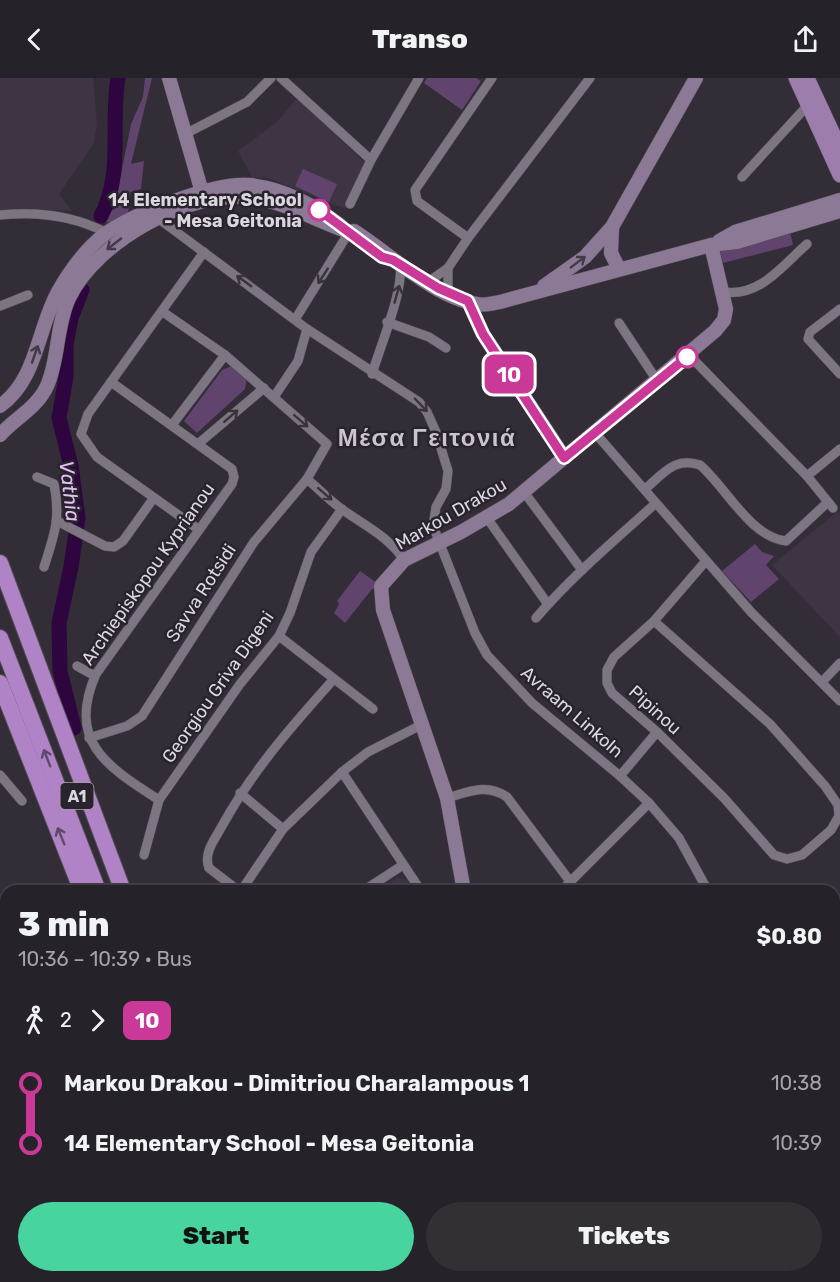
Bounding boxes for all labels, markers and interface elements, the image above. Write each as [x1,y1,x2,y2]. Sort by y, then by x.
icon: back [18,23,51,56]
text: Transo [372,23,468,55]
icon: share [789,23,822,56]
place label: 14 Elementary School - Mesa Geitonia [108,189,302,232]
marker: 14 Elementary School - Mesa Geitonia [308,199,330,221]
one-way arrow [106,237,122,250]
one-way arrow [569,256,585,268]
one-way arrow [317,267,330,284]
one-way arrow [237,275,253,287]
one-way arrow [392,285,403,304]
one-way arrow [30,345,41,364]
unlabelled marker [676,346,698,368]
line badge: 10 [482,354,536,394]
text: 10 [497,362,521,387]
one-way arrow [413,398,428,413]
one-way arrow [223,409,238,423]
one-way arrow [293,414,308,428]
district label: Μέσα Γειτονιά [338,424,516,452]
water label: Vathia [54,459,86,523]
street label: Markou Drakou [392,473,510,555]
street label: Archiepiskopou Kyprianou [77,479,219,669]
one-way arrow [317,487,332,501]
street label: Savva Rotsidi [161,540,241,646]
street label: Georgiou Griva Digeni [157,607,279,767]
street label: Avraam Linkoln [516,662,628,762]
street label: Pipinou [624,681,686,739]
one-way arrow [41,749,52,768]
road number: A1 [60,783,94,809]
one-way arrow [55,828,66,846]
text: 3 min [18,905,110,944]
text: $0.80 [756,923,822,950]
text: 10:36 – 10:39 · Bus [18,947,192,971]
icon: walk [18,1004,51,1037]
icon: forward [81,1004,114,1037]
text: 2 [60,1008,72,1032]
text: 10 [135,1008,159,1033]
text: Markou Drakou - Dimitriou Charalampous 1 [64,1070,530,1097]
text: 10:38 [771,1071,822,1095]
text: 14 Elementary School - Mesa Geitonia [64,1130,474,1157]
text: 10:39 [772,1131,822,1155]
button: Start [18,1202,414,1271]
button: Tickets [426,1202,822,1271]

